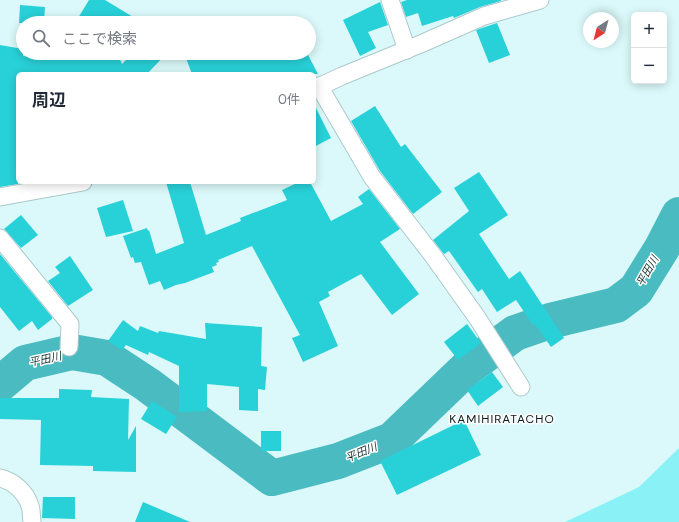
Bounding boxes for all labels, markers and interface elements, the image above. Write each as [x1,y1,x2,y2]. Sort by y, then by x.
north arrow [583,12,619,48]
map controls [631,12,667,84]
button: + [631,12,667,48]
search box [16,16,316,60]
icon: search [30,27,52,49]
text: ここで検索 [62,29,137,49]
button: − [631,48,667,84]
text: 周辺 [32,89,66,111]
text: 0件 [278,91,300,108]
water label: 平田川 [633,252,662,289]
water label: 平田川 [27,348,64,370]
district label: KAMIHIRATACHO [449,411,555,427]
water label: 平田川 [343,439,380,465]

